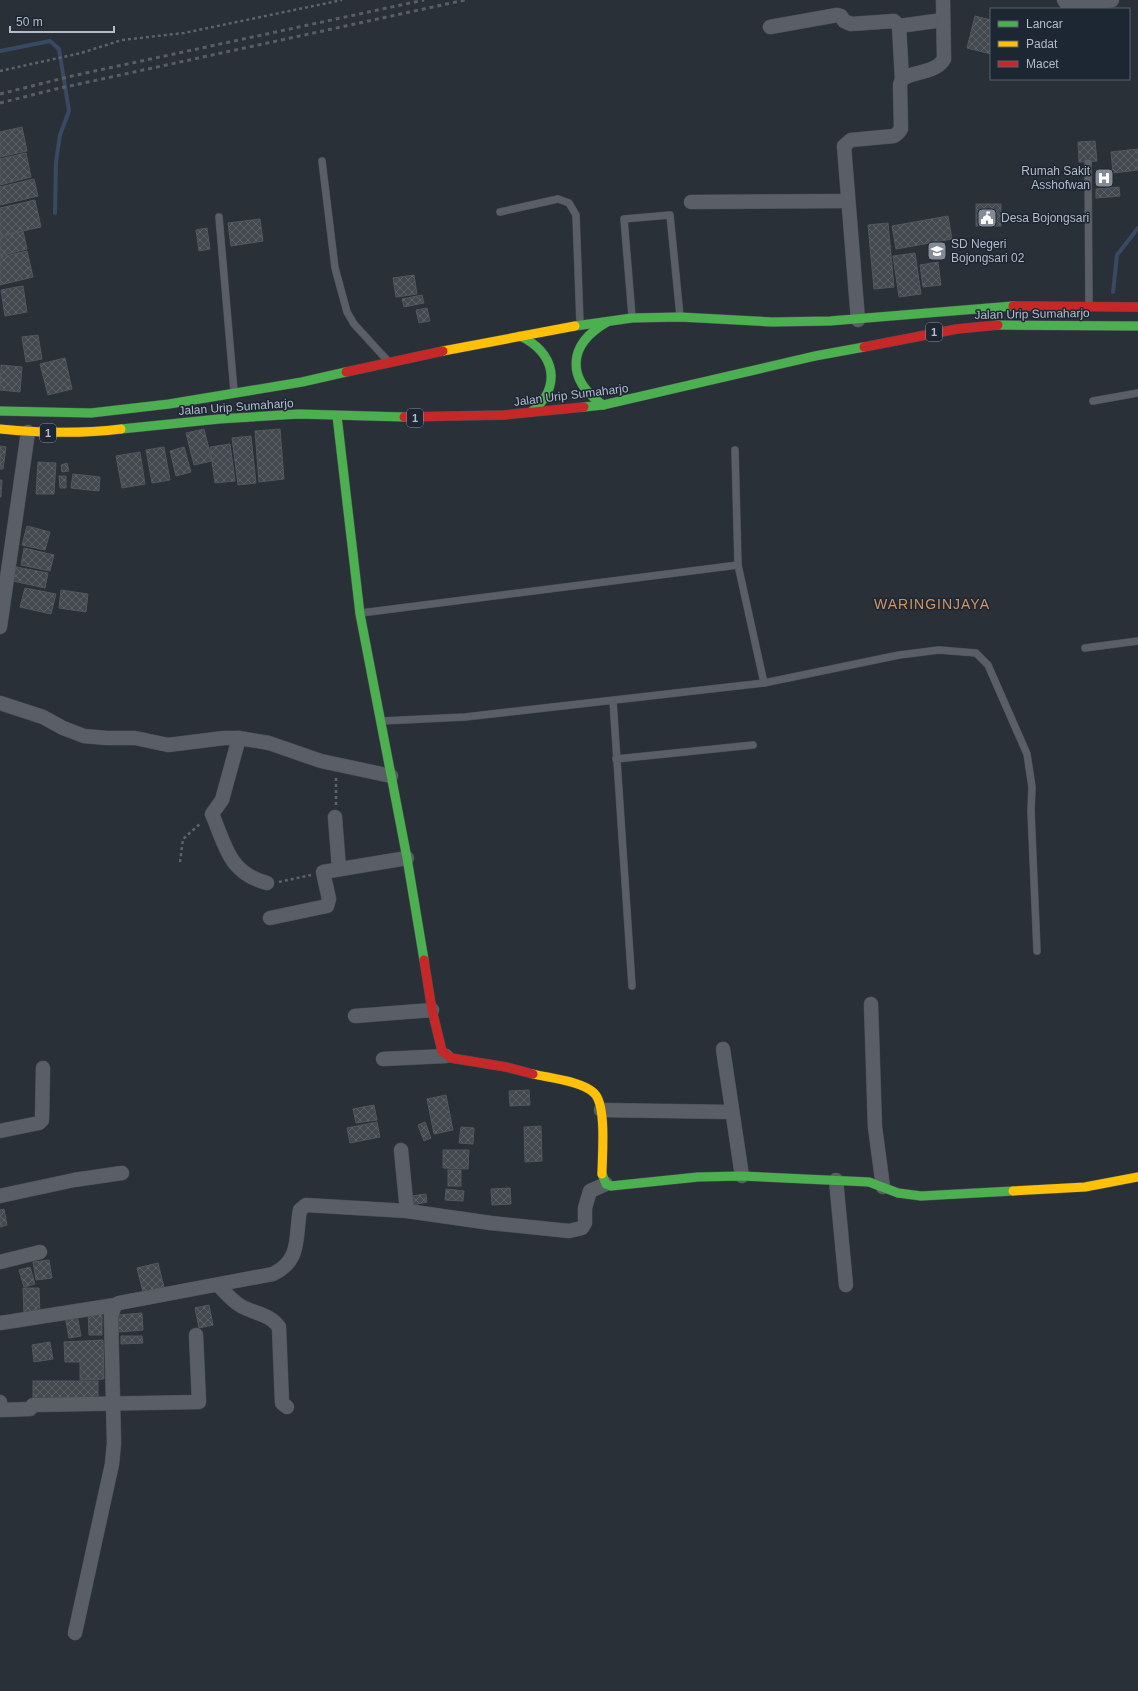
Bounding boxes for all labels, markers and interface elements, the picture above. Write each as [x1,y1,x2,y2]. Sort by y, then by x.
scale bar [10,8,114,34]
legend [990,8,1130,80]
text: 50 m [16,15,43,29]
text: Lancar [1026,17,1063,31]
text: Padat [1026,37,1058,51]
text: Macet [1026,57,1059,71]
place label: Rumah Sakit Asshofwan [1021,164,1091,192]
hospital icon: Rumah Sakit Asshofwan [1093,167,1115,189]
public building icon: Desa Bojongsari [976,207,998,229]
place label: Desa Bojongsari [1001,211,1089,225]
place label: SD Negeri Bojongsari 02 [951,237,1025,265]
school or university icon: SD Negeri Bojongsari 02 [926,240,948,262]
street label: Jalan Urip Sumaharjo [974,306,1090,322]
road number: 1 [926,323,942,341]
street label: Jalan Urip Sumaharjo [513,381,629,409]
street label: Jalan Urip Sumaharjo [178,396,294,418]
road number: 1 [407,409,423,427]
road number: 1 [40,424,56,442]
district label: WARINGINJAYA [874,596,990,612]

